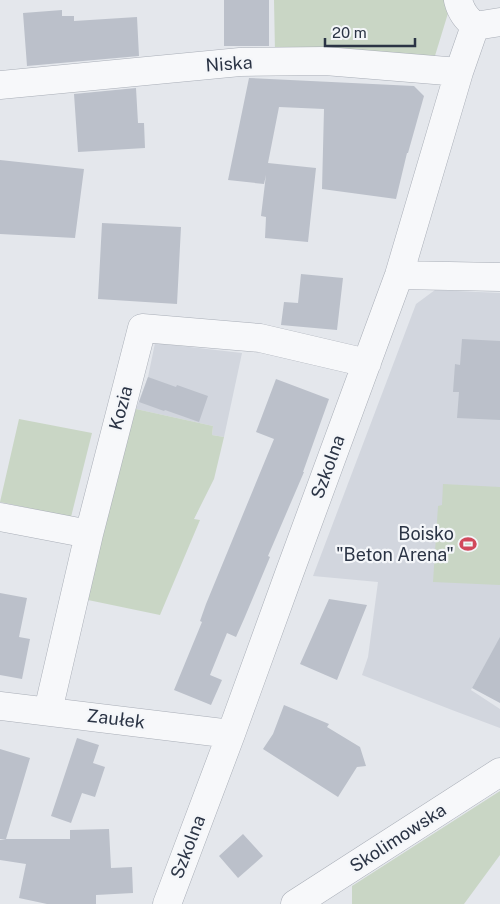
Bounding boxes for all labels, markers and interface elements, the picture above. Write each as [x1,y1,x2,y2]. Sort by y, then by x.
scale bar [325,15,415,47]
text: 20 m [332,24,367,41]
street label: Niska [205,51,253,76]
street label: Kozia [105,384,136,432]
street label: Szkolna [306,432,349,501]
place label: Boisko "Beton Arena" [336,523,454,565]
sports icon: Boisko "Beton Arena" [458,534,478,554]
street label: Zaułek [86,705,146,732]
street label: Skolimowska [346,799,450,876]
street label: Szkolna [166,812,209,881]

